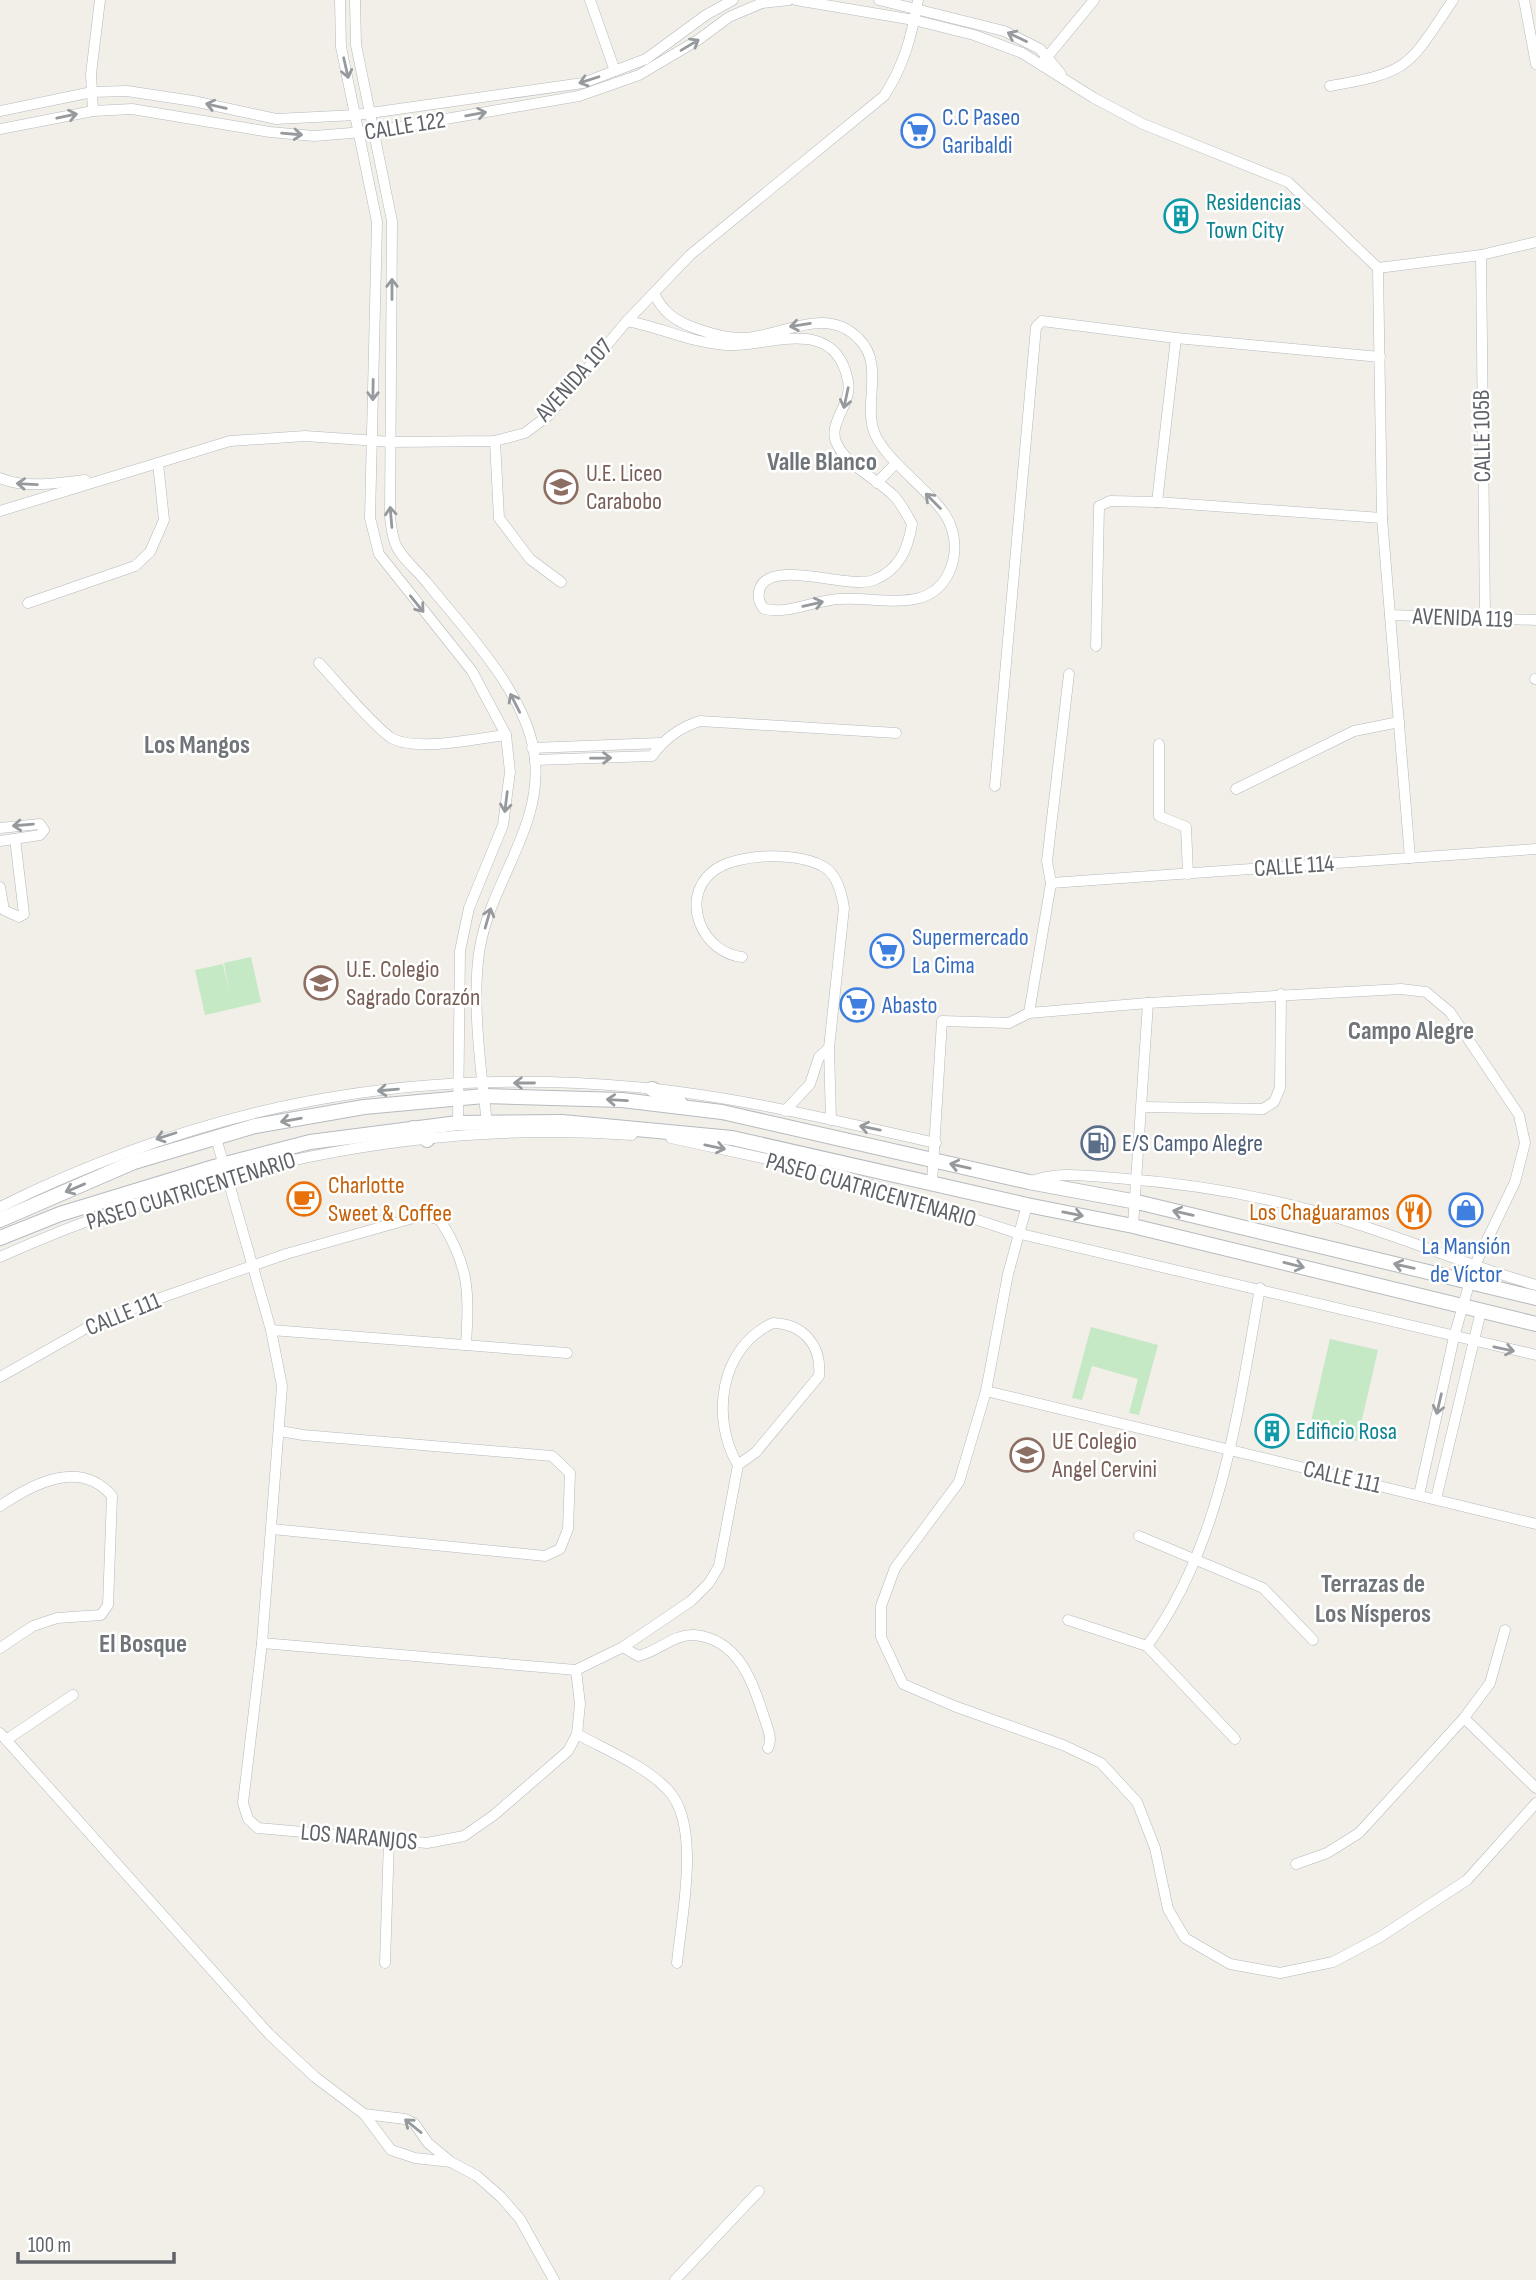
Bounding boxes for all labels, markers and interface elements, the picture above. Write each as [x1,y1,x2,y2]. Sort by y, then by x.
one-way arrow [1007,30,1028,44]
one-way arrow [680,37,700,51]
one-way arrow [339,56,353,79]
one-way arrow [578,75,600,87]
one-way arrow [205,99,228,112]
place label: C.C Paseo Garibaldi [942,103,1020,160]
street label: CALLE 122 [362,105,448,147]
one-way arrow [464,107,487,120]
one-way arrow [55,108,78,122]
supermarket icon: C.C Paseo Garibaldi [899,112,937,150]
one-way arrow [280,128,303,141]
place label: Residencias Town City [1206,188,1301,245]
building icon: Residencias Town City [1162,197,1200,235]
one-way arrow [385,278,399,301]
one-way arrow [789,319,812,332]
street label: AVENIDA 107 [529,332,619,428]
one-way arrow [367,378,380,401]
one-way arrow [838,386,852,409]
street label: CALLE 105B [1467,389,1497,483]
district label: Valle Blanco [767,447,877,478]
place label: U.E. Liceo Carabobo [586,459,663,516]
school or university icon: U.E. Liceo Carabobo [542,468,580,506]
one-way arrow [15,477,38,490]
one-way arrow [924,493,941,510]
one-way arrow [384,506,397,528]
one-way arrow [409,594,424,612]
one-way arrow [802,597,824,610]
street label: AVENIDA 119 [1411,602,1514,634]
one-way arrow [507,693,521,714]
district label: Los Mangos [144,730,250,761]
one-way arrow [590,752,613,765]
one-way arrow [500,790,513,813]
one-way arrow [12,819,35,832]
street label: CALLE 114 [1253,849,1335,883]
one-way arrow [482,908,495,930]
place label: Supermercado La Cima [912,923,1029,980]
supermarket icon: Supermercado La Cima [868,932,906,970]
place label: U.E. Colegio Sagrado Corazón [346,955,480,1012]
school or university icon: U.E. Colegio Sagrado Corazón [302,964,340,1002]
supermarket icon: Abasto [838,986,876,1024]
place label: Abasto [881,991,937,1020]
district label: Campo Alegre [1348,1016,1474,1047]
one-way arrow [512,1076,535,1090]
one-way arrow [377,1084,400,1097]
one-way arrow [606,1093,629,1106]
one-way arrow [280,1114,303,1127]
one-way arrow [859,1121,882,1135]
fuel station icon: E/S Campo Alegre [1079,1124,1117,1162]
place label: E/S Campo Alegre [1122,1129,1263,1158]
one-way arrow [155,1130,177,1143]
one-way arrow [703,1140,726,1154]
street label: PASEO CUATRICENTENARIO [83,1145,299,1237]
street label: PASEO CUATRICENTENARIO [763,1146,979,1234]
one-way arrow [949,1159,972,1172]
place label: Charlotte Sweet & Coffee [328,1171,452,1228]
cafe icon: Charlotte Sweet & Coffee [285,1180,323,1218]
one-way arrow [65,1182,86,1195]
shop icon: La Mansión de Víctor [1447,1191,1485,1229]
restaurant icon: Los Chaguaramos [1395,1193,1433,1231]
place label: Los Chaguaramos [1249,1198,1390,1227]
one-way arrow [1172,1206,1195,1219]
one-way arrow [1061,1208,1084,1221]
place label: La Mansión de Víctor [1421,1232,1511,1289]
one-way arrow [1393,1258,1416,1272]
one-way arrow [1282,1259,1305,1272]
street label: CALLE 111 [81,1286,165,1342]
one-way arrow [1492,1343,1515,1356]
one-way arrow [1432,1392,1445,1415]
building icon: Edificio Rosa [1253,1412,1291,1450]
place label: Edificio Rosa [1296,1417,1397,1446]
place label: UE Colegio Angel Cervini [1051,1427,1157,1484]
school or university icon: UE Colegio Angel Cervini [1008,1436,1046,1474]
street label: CALLE 111 [1300,1454,1384,1500]
district label: Terrazas de Los Nísperos [1315,1569,1431,1630]
district label: El Bosque [99,1629,187,1660]
street label: LOS NARANJOS [299,1817,419,1857]
one-way arrow [405,2119,423,2134]
scale bar [18,2220,173,2264]
text: 100 m [28,2233,71,2258]

